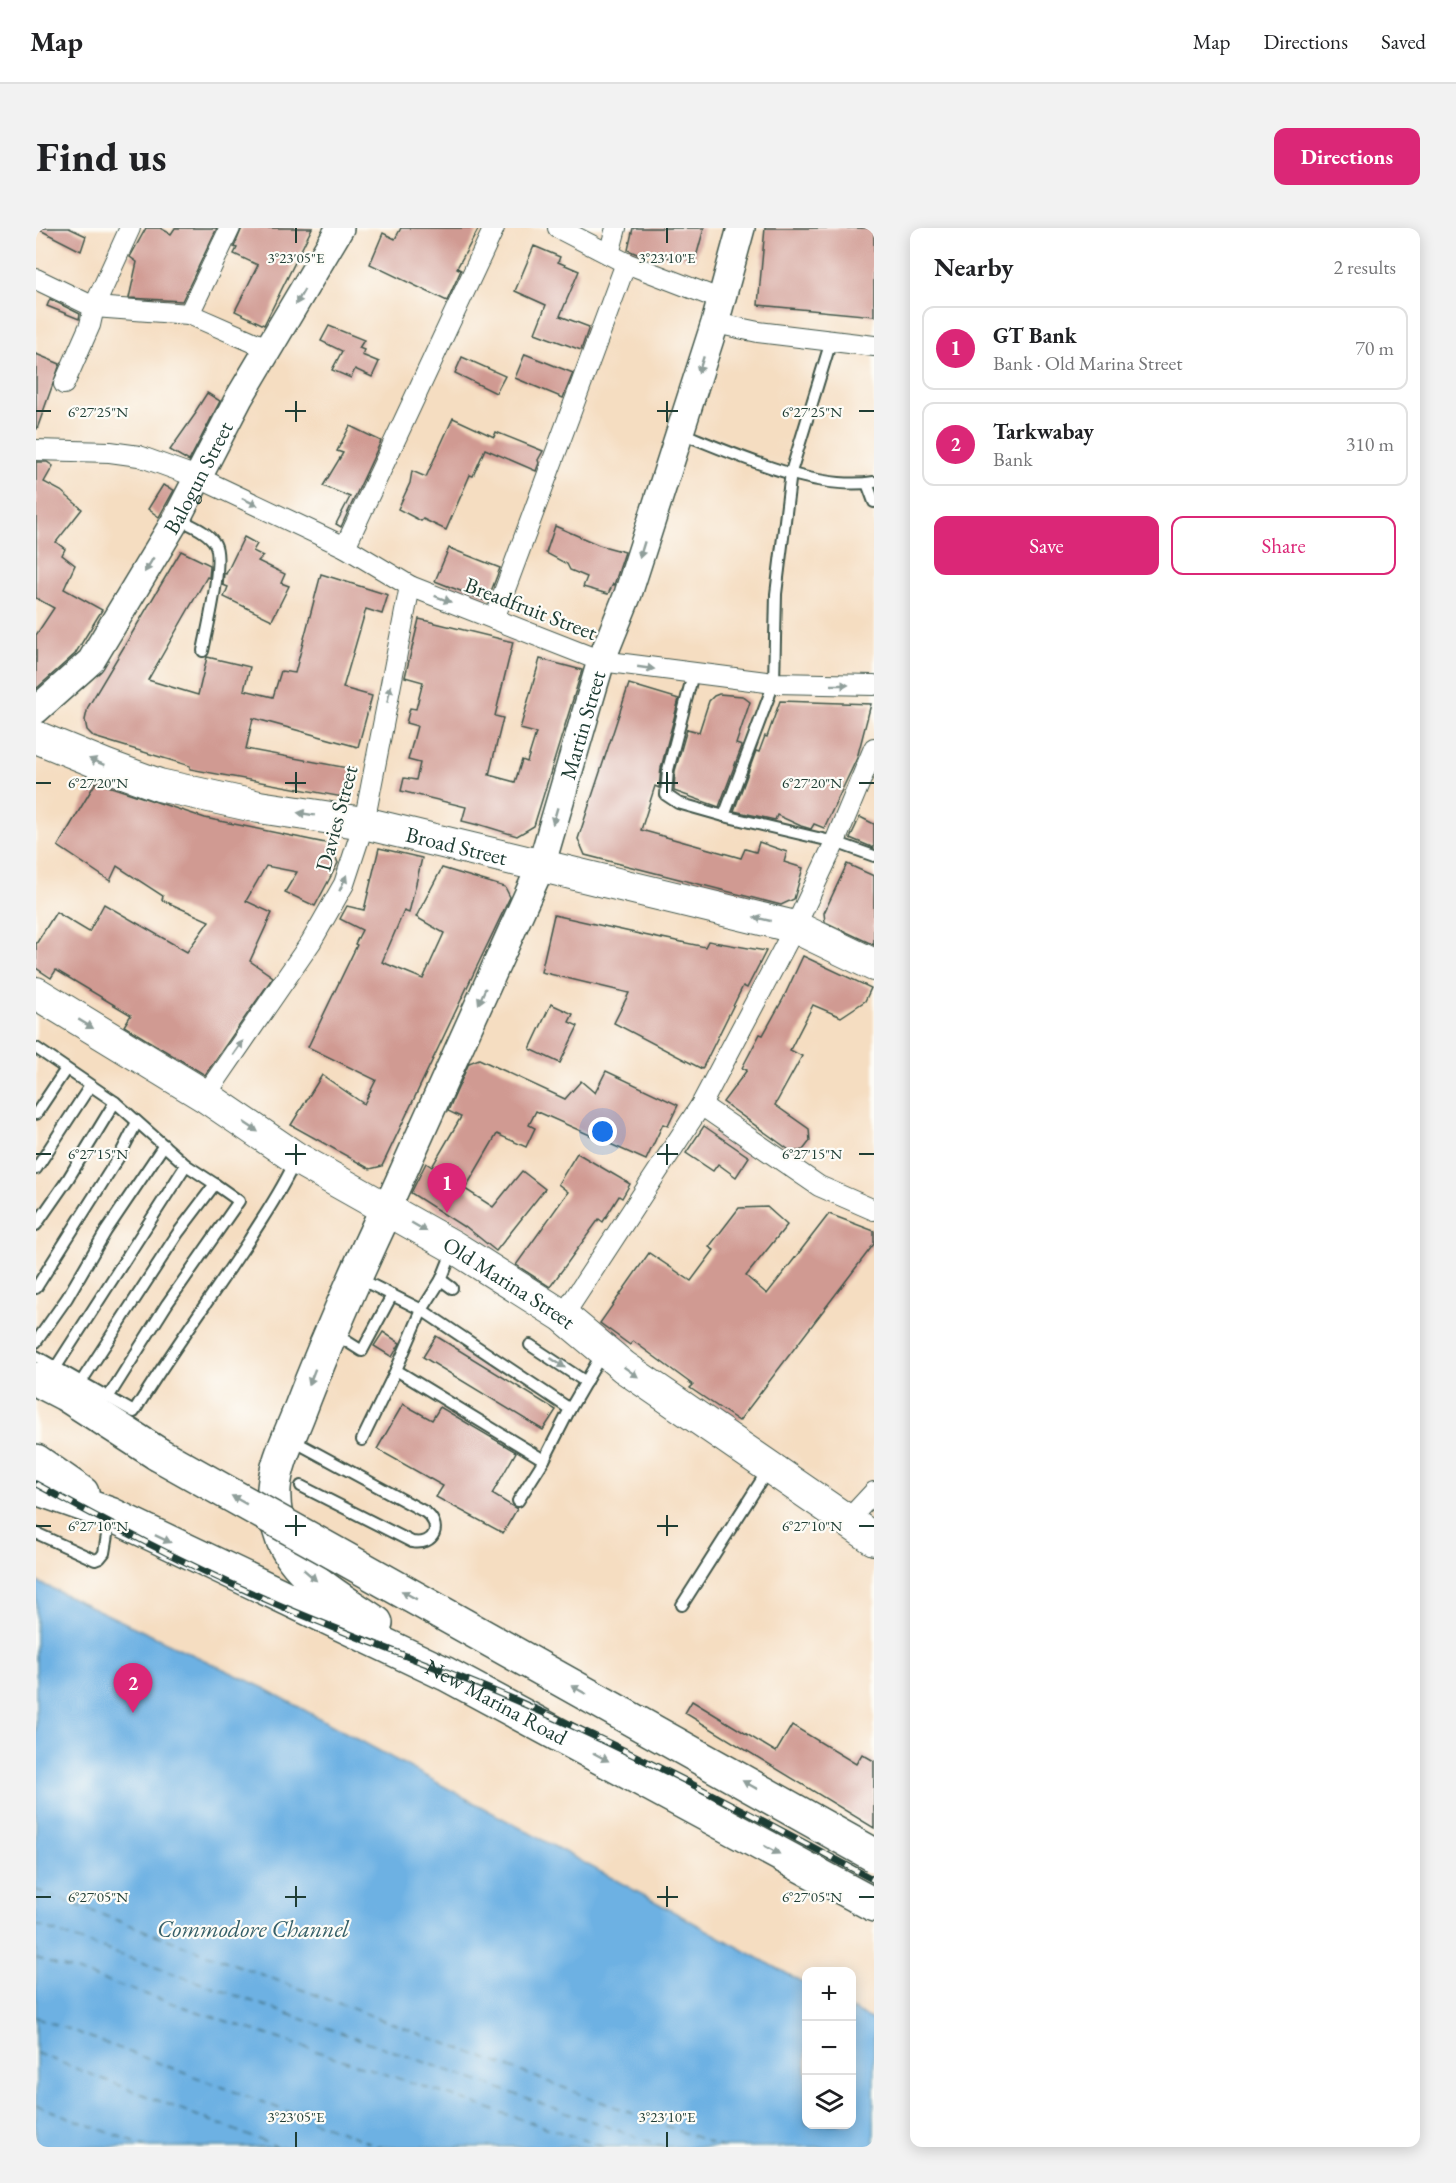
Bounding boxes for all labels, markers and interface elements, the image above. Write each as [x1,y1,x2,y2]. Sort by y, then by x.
text: Map [30,23,83,59]
text: Map [1193,28,1230,55]
text: Directions [1263,28,1348,55]
text: Saved [1381,28,1426,55]
button: Directions [1274,128,1420,185]
text: Find us [36,129,167,184]
text: 3°23'05"E [268,248,325,267]
text: 3°23'10"E [639,248,696,267]
text: Nearby [934,250,1014,284]
text: 2 results [1333,254,1396,280]
one-way arrow [294,289,305,305]
text: GT Bank [993,321,1077,350]
text: 1 [950,335,961,361]
text: 70 m [1355,335,1394,361]
text: Bank · Old Marina Street [993,350,1183,376]
one-way arrow [696,356,705,374]
text: 6°27'25"N [68,402,128,421]
text: 6°27'25"N [782,402,842,421]
street label: Balogun Street [157,416,240,540]
text: Tarkwabay [993,417,1094,446]
text: 2 [950,431,961,457]
text: 310 m [1346,431,1394,457]
text: Bank [993,446,1033,472]
one-way arrow [241,498,258,507]
button: Save [934,516,1159,575]
button: Share [1171,516,1396,575]
one-way arrow [637,542,646,560]
one-way arrow [143,557,154,573]
street label: Breadfruit Street [460,570,601,647]
one-way arrow [434,594,452,604]
one-way arrow [637,663,656,672]
street label: Martin Street [553,667,612,783]
one-way arrow [831,680,850,690]
one-way arrow [385,685,394,704]
one-way arrow [88,757,106,766]
street label: Davies Street [308,762,365,874]
text: 6°27'20"N [68,773,128,792]
text: 6°27'20"N [782,773,842,792]
one-way arrow [550,807,559,825]
one-way arrow [296,810,315,819]
street label: Broad Street [403,820,510,872]
one-way arrow [338,874,348,892]
one-way arrow [752,914,771,923]
one-way arrow [478,987,487,1004]
one-way arrow [78,1018,94,1029]
one-way arrow [232,1040,244,1056]
your location [588,1117,617,1146]
one-way arrow [243,1121,259,1132]
text: 6°27'15"N [68,1144,128,1163]
text: 6°27'15"N [782,1144,842,1163]
pin: 1 [428,1164,466,1213]
one-way arrow [411,1221,427,1232]
street label: Old Marina Street [438,1230,582,1336]
one-way arrow [550,1357,566,1368]
one-way arrow [623,1366,639,1377]
one-way arrow [307,1368,317,1386]
one-way arrow [231,1494,247,1505]
text: 6°27'10"N [68,1516,128,1535]
text: 6°27'10"N [782,1516,842,1535]
one-way arrow [155,1534,172,1543]
one-way arrow [303,1569,318,1582]
one-way arrow [400,1590,417,1600]
street label: New Marina Road [420,1652,573,1752]
pin: 2 [114,1664,152,1713]
one-way arrow [571,1685,588,1695]
one-way arrow [592,1752,609,1762]
one-way arrow [741,1780,758,1790]
one-way arrow [764,1845,781,1855]
text: 6°27'05"N [68,1887,128,1906]
text: 6°27'05"N [782,1887,842,1906]
water label: Commodore Channel [157,1913,350,1944]
map controls [802,1967,856,2129]
button: + [802,1967,856,2021]
button: − [802,2021,856,2075]
button: layers [802,2075,856,2129]
text: 3°23'05"E [268,2107,325,2126]
text: 3°23'10"E [639,2107,696,2126]

